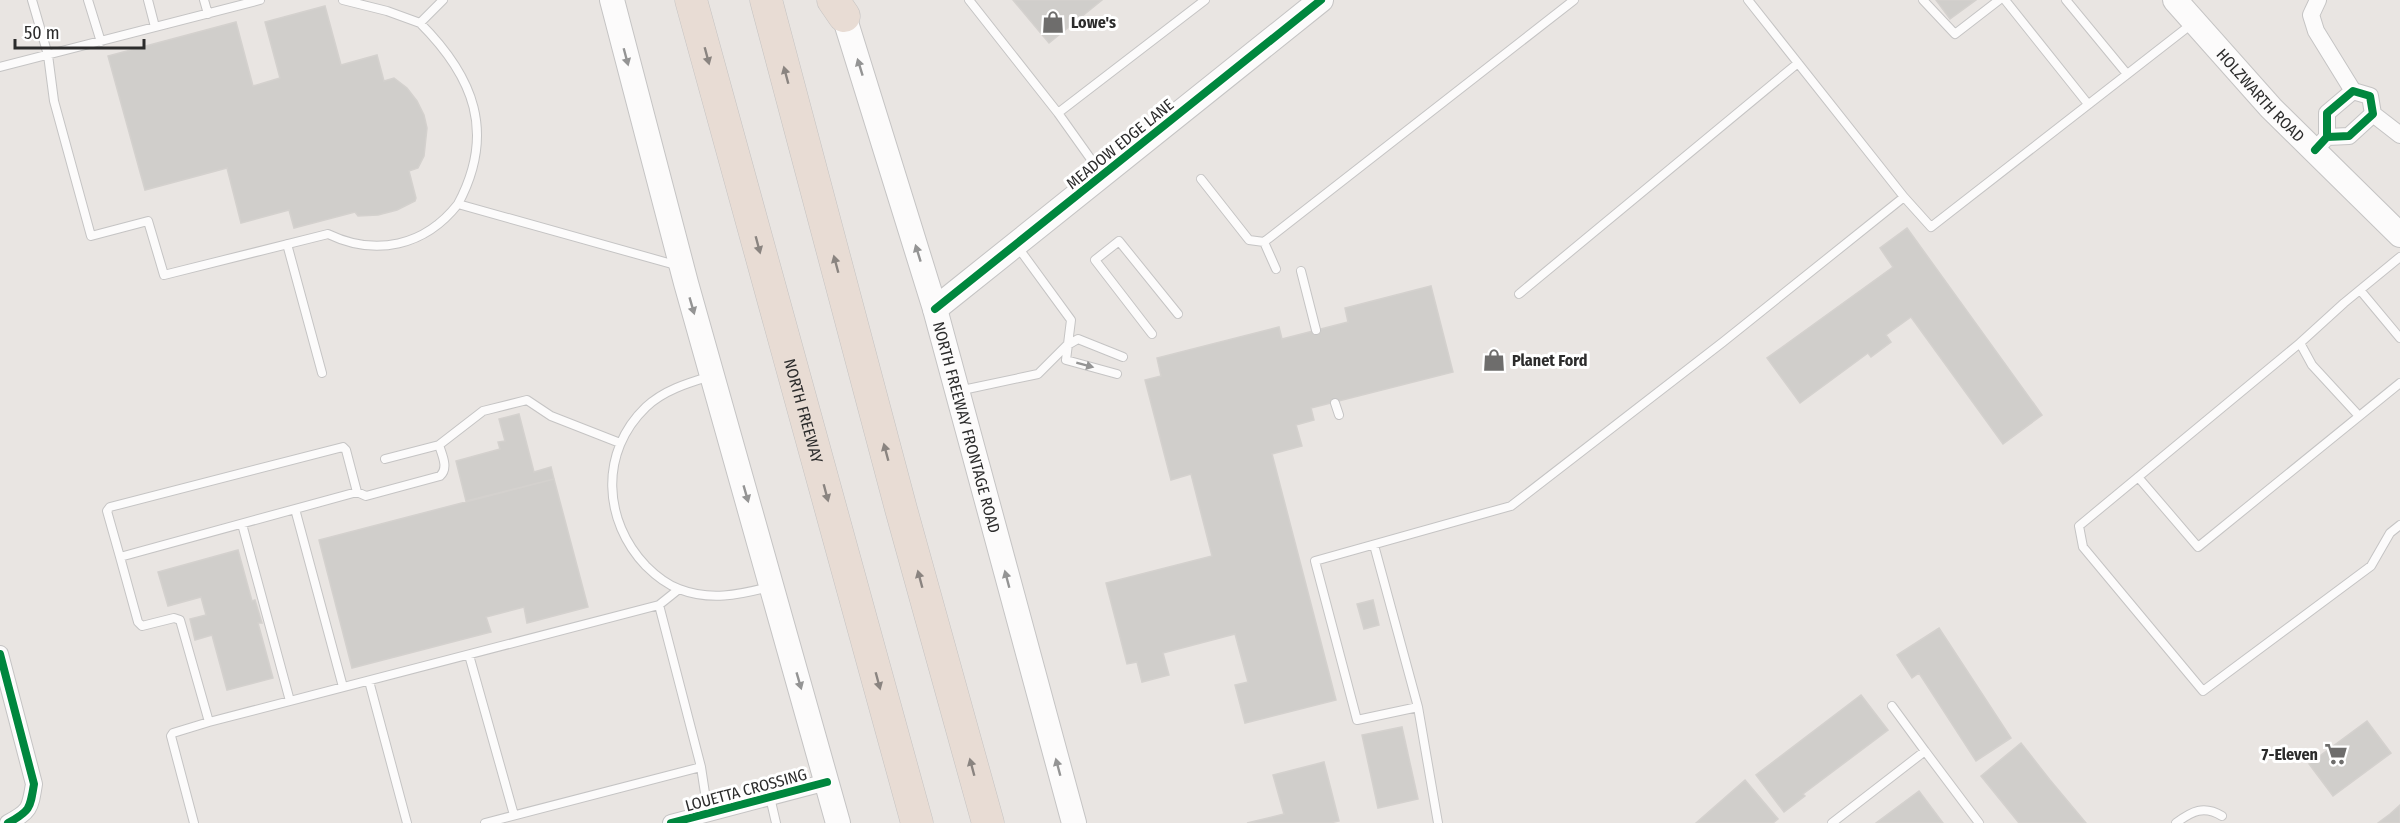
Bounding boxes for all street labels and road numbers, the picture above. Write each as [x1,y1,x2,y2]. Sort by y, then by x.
street label: HOLZWARTH ROAD [2213,44,2309,145]
street label: MEADOW EDGE LANE [1063,95,1177,193]
street label: NORTH FREEWAY FRONTAGE ROAD [929,319,1005,535]
street label: NORTH FREEWAY [780,356,827,465]
street label: LOUETTA CROSSING [683,765,809,815]

